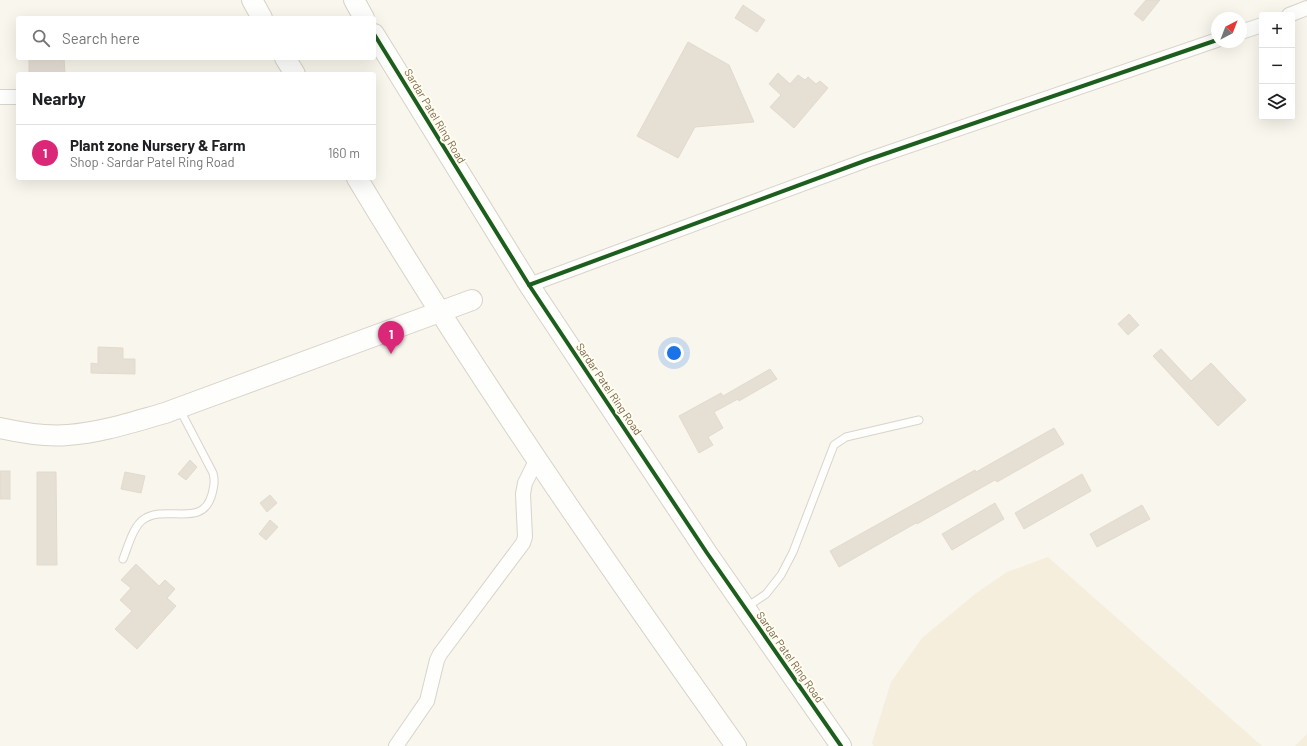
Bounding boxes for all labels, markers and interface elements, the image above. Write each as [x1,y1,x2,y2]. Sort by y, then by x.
north arrow [1211,12,1247,48]
map controls [1259,12,1295,120]
button: + [1259,12,1295,48]
search box [16,16,376,60]
icon: search [30,27,52,49]
text: Search here [62,29,140,47]
button: − [1259,48,1295,84]
street label: Sardar Patel Ring Road [402,66,469,165]
button: layers [1259,84,1295,120]
text: Nearby [32,88,86,108]
text: Plant zone Nursery & Farm [70,136,245,154]
text: 1 [43,145,47,161]
text: 160 m [328,145,360,161]
text: Shop · Sardar Patel Ring Road [70,154,235,170]
pin: 1 [378,321,404,354]
street label: Sardar Patel Ring Road [574,340,645,437]
your location [664,343,684,363]
street label: Sardar Patel Ring Road [754,609,827,705]

